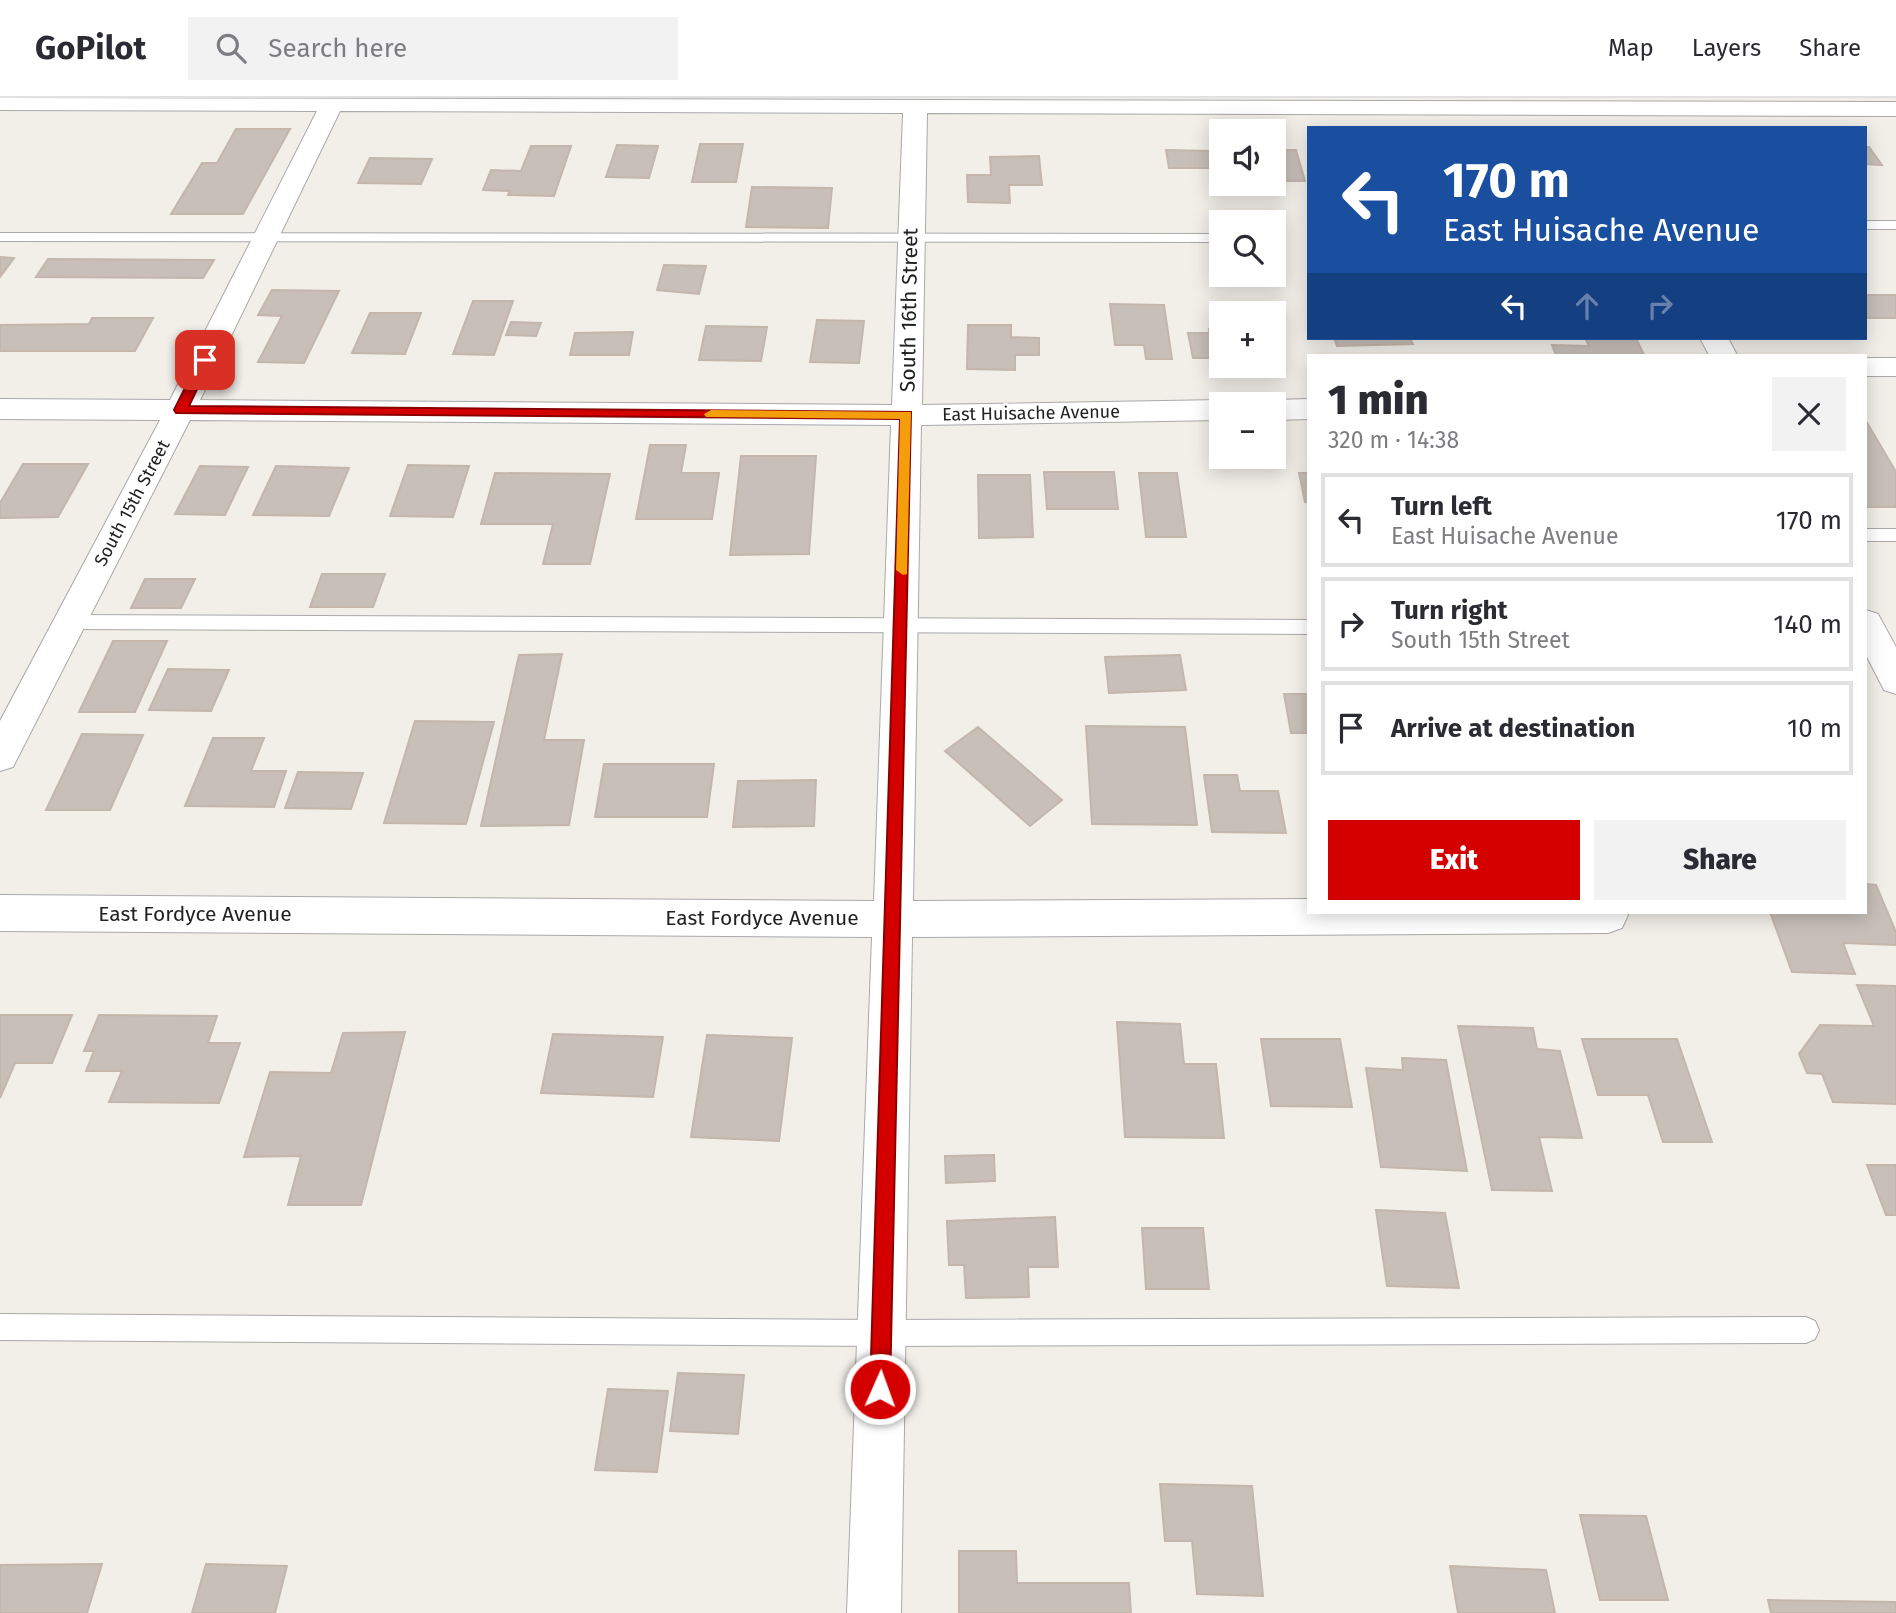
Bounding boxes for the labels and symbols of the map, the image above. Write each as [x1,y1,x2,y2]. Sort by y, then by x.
street label: South 16th Street [895,227,923,392]
pin [175,330,235,390]
street label: East Huisache Avenue [942,400,1120,426]
street label: South 15th Street [89,436,175,570]
street label: East Fordyce Avenue [98,901,292,927]
street label: East Fordyce Avenue [665,905,859,931]
position arrow [843,1352,917,1426]

